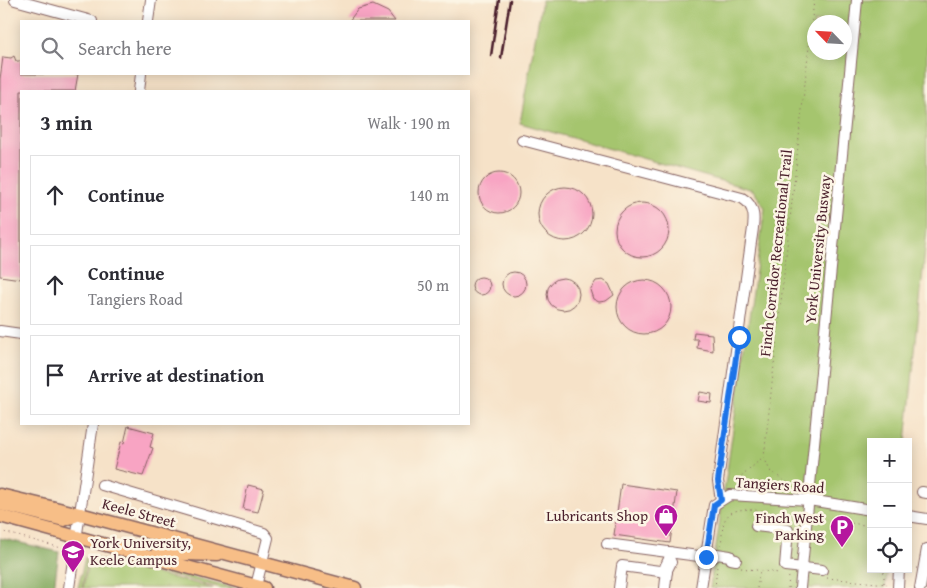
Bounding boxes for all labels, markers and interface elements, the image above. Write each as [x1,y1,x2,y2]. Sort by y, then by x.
north arrow [807,15,852,60]
search box [20,20,470,75]
icon: search [38,34,66,62]
text: Search here [78,34,172,62]
text: 3 min [40,107,92,138]
text: Walk · 190 m [367,111,450,135]
street label: Finch Corridor Recreational Trail [754,148,797,358]
street label: York University Busway [799,173,836,324]
icon: ahead [41,181,69,209]
text: Continue [88,181,165,209]
text: 140 m [409,183,449,207]
text: Continue [88,259,165,287]
icon: ahead [41,271,69,299]
text: 50 m [417,273,449,297]
text: Tangiers Road [88,287,183,311]
route start [728,326,751,349]
icon: arrive [41,361,69,389]
text: Arrive at destination [88,361,264,389]
map controls [867,438,912,573]
button: + [867,438,912,483]
street label: Tangiers Road [735,471,825,498]
button: − [867,483,912,528]
street label: Keele Street [100,493,179,533]
shop icon: Lubricants Shop [653,503,679,537]
place label: Lubricants Shop [546,505,648,526]
place label: Finch West Parking [755,507,825,545]
parking icon: Finch West Parking [829,514,855,548]
button: locate [867,528,912,573]
place label: York University, Keele Campus [90,532,191,570]
school or university icon: York University, Keele Campus [60,539,86,573]
route end [695,546,718,569]

